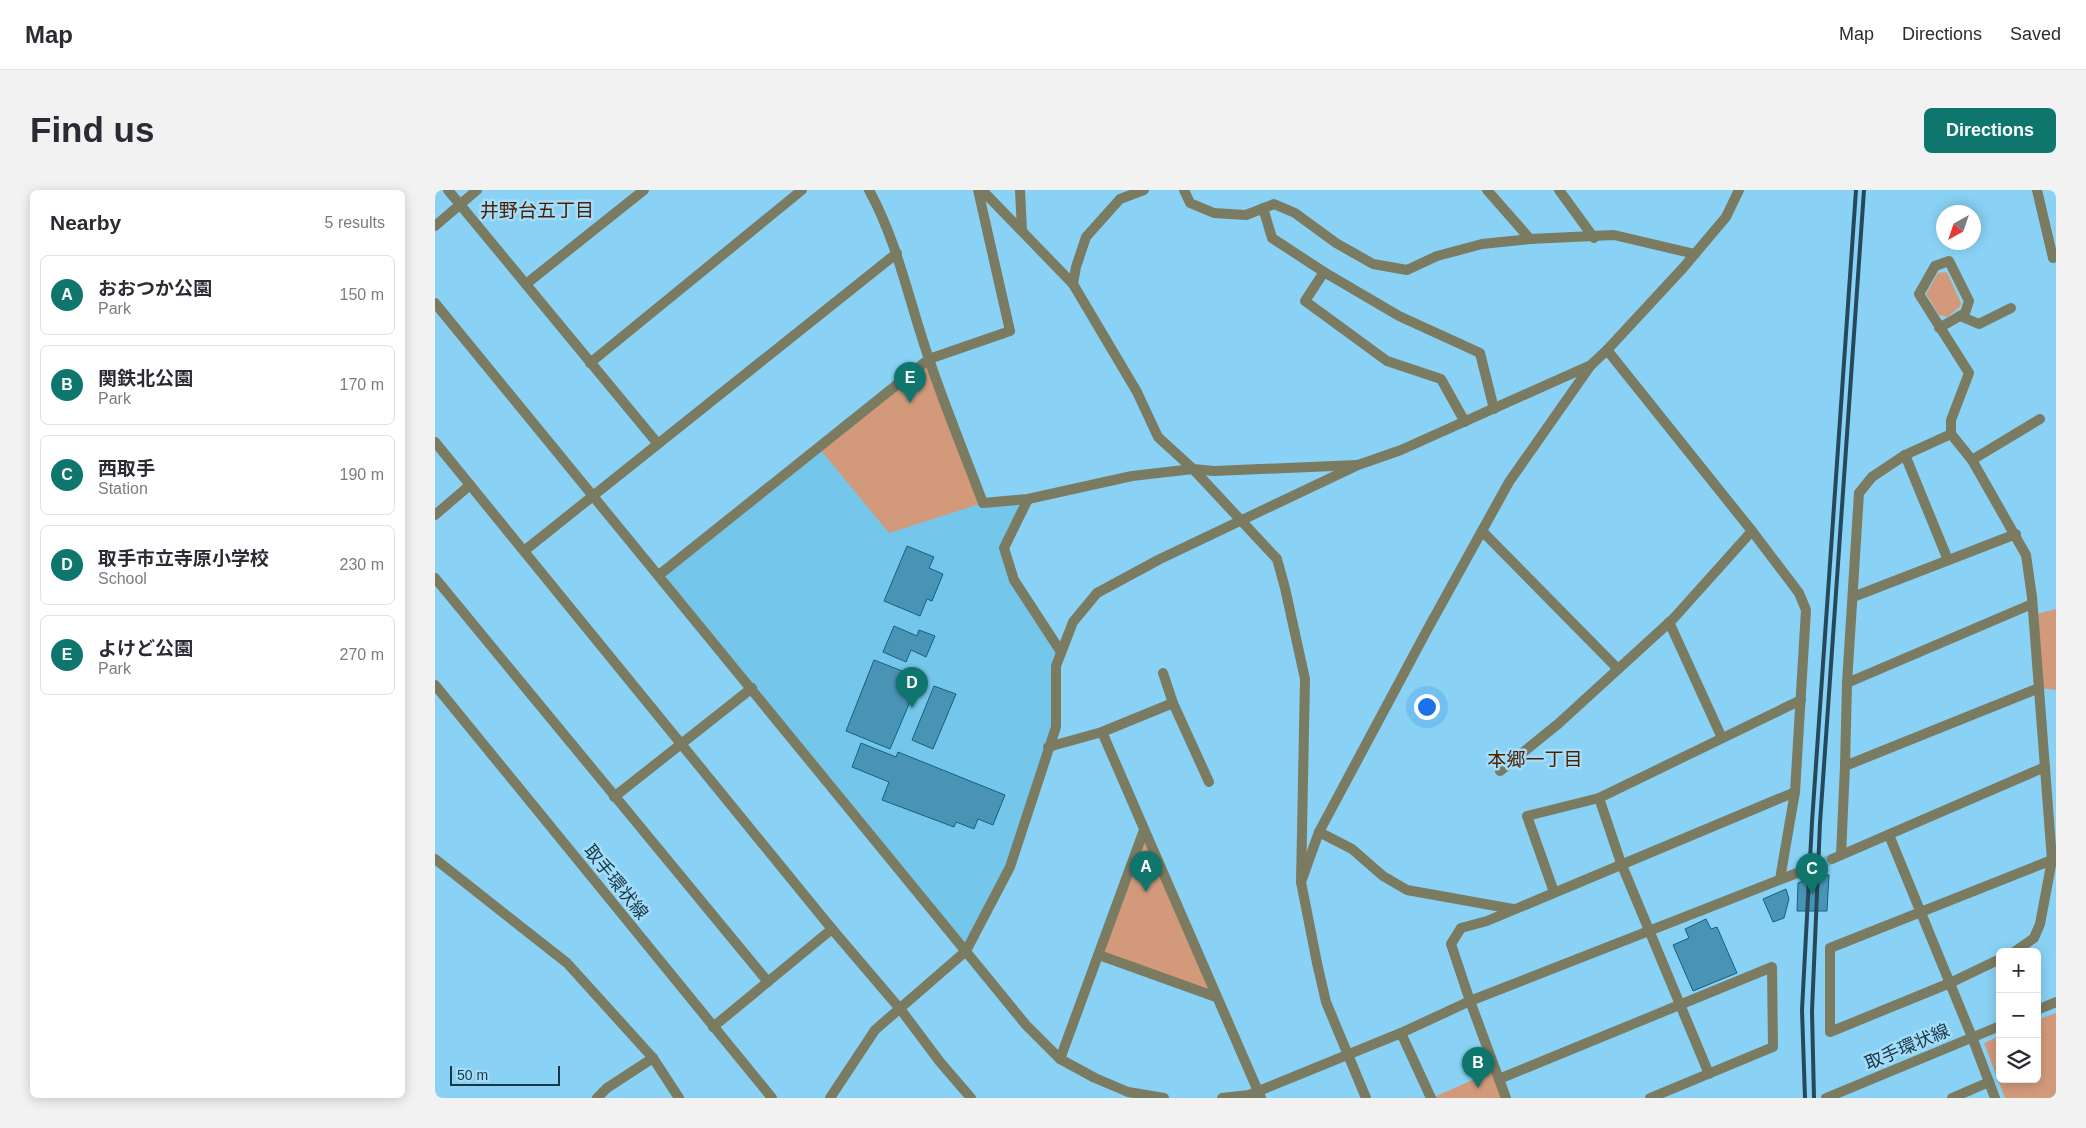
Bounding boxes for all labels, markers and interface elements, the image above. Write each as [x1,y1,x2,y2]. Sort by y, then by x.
text: Map [25,21,73,48]
text: Map [1839,24,1874,44]
text: Directions [1902,24,1982,44]
text: Saved [2010,24,2061,44]
button: Directions [1924,108,2056,153]
text: Find us [30,110,154,149]
district label: 井野台五丁目 [480,200,594,221]
north arrow [1936,205,1981,250]
text: Nearby [50,211,121,234]
text: 5 results [325,214,385,231]
text: おおつか公園 [98,278,212,299]
text: A [61,286,73,303]
text: 150 m [340,286,384,303]
text: Park [98,300,131,317]
pin: E [894,362,926,403]
text: 関鉄北公園 [98,368,193,389]
text: B [61,376,73,393]
text: 170 m [340,376,384,393]
text: Park [98,390,131,407]
text: 西取手 [98,458,155,479]
text: C [61,466,73,483]
text: 190 m [340,466,384,483]
text: Station [98,480,148,497]
text: 取手市立寺原小学校 [98,548,269,569]
text: D [61,556,73,573]
text: 230 m [340,556,384,573]
text: School [98,570,147,587]
text: よけど公園 [98,638,193,659]
text: E [62,646,72,663]
text: 270 m [340,646,384,663]
text: Park [98,660,131,677]
pin: D [896,667,928,708]
your location [1414,694,1440,720]
district label: 本郷一丁目 [1487,749,1583,770]
street label: 取手環状線 [580,841,652,923]
pin: A [1130,851,1162,892]
pin: C [1796,853,1828,894]
map controls [1996,948,2041,1083]
button: + [1996,948,2041,993]
button: − [1996,993,2041,1038]
street label: 取手環状線 [1862,1020,1952,1074]
button: layers [1996,1038,2041,1083]
pin: B [1462,1047,1494,1088]
scale bar [450,1063,560,1086]
text: 50 m [457,1067,488,1083]

